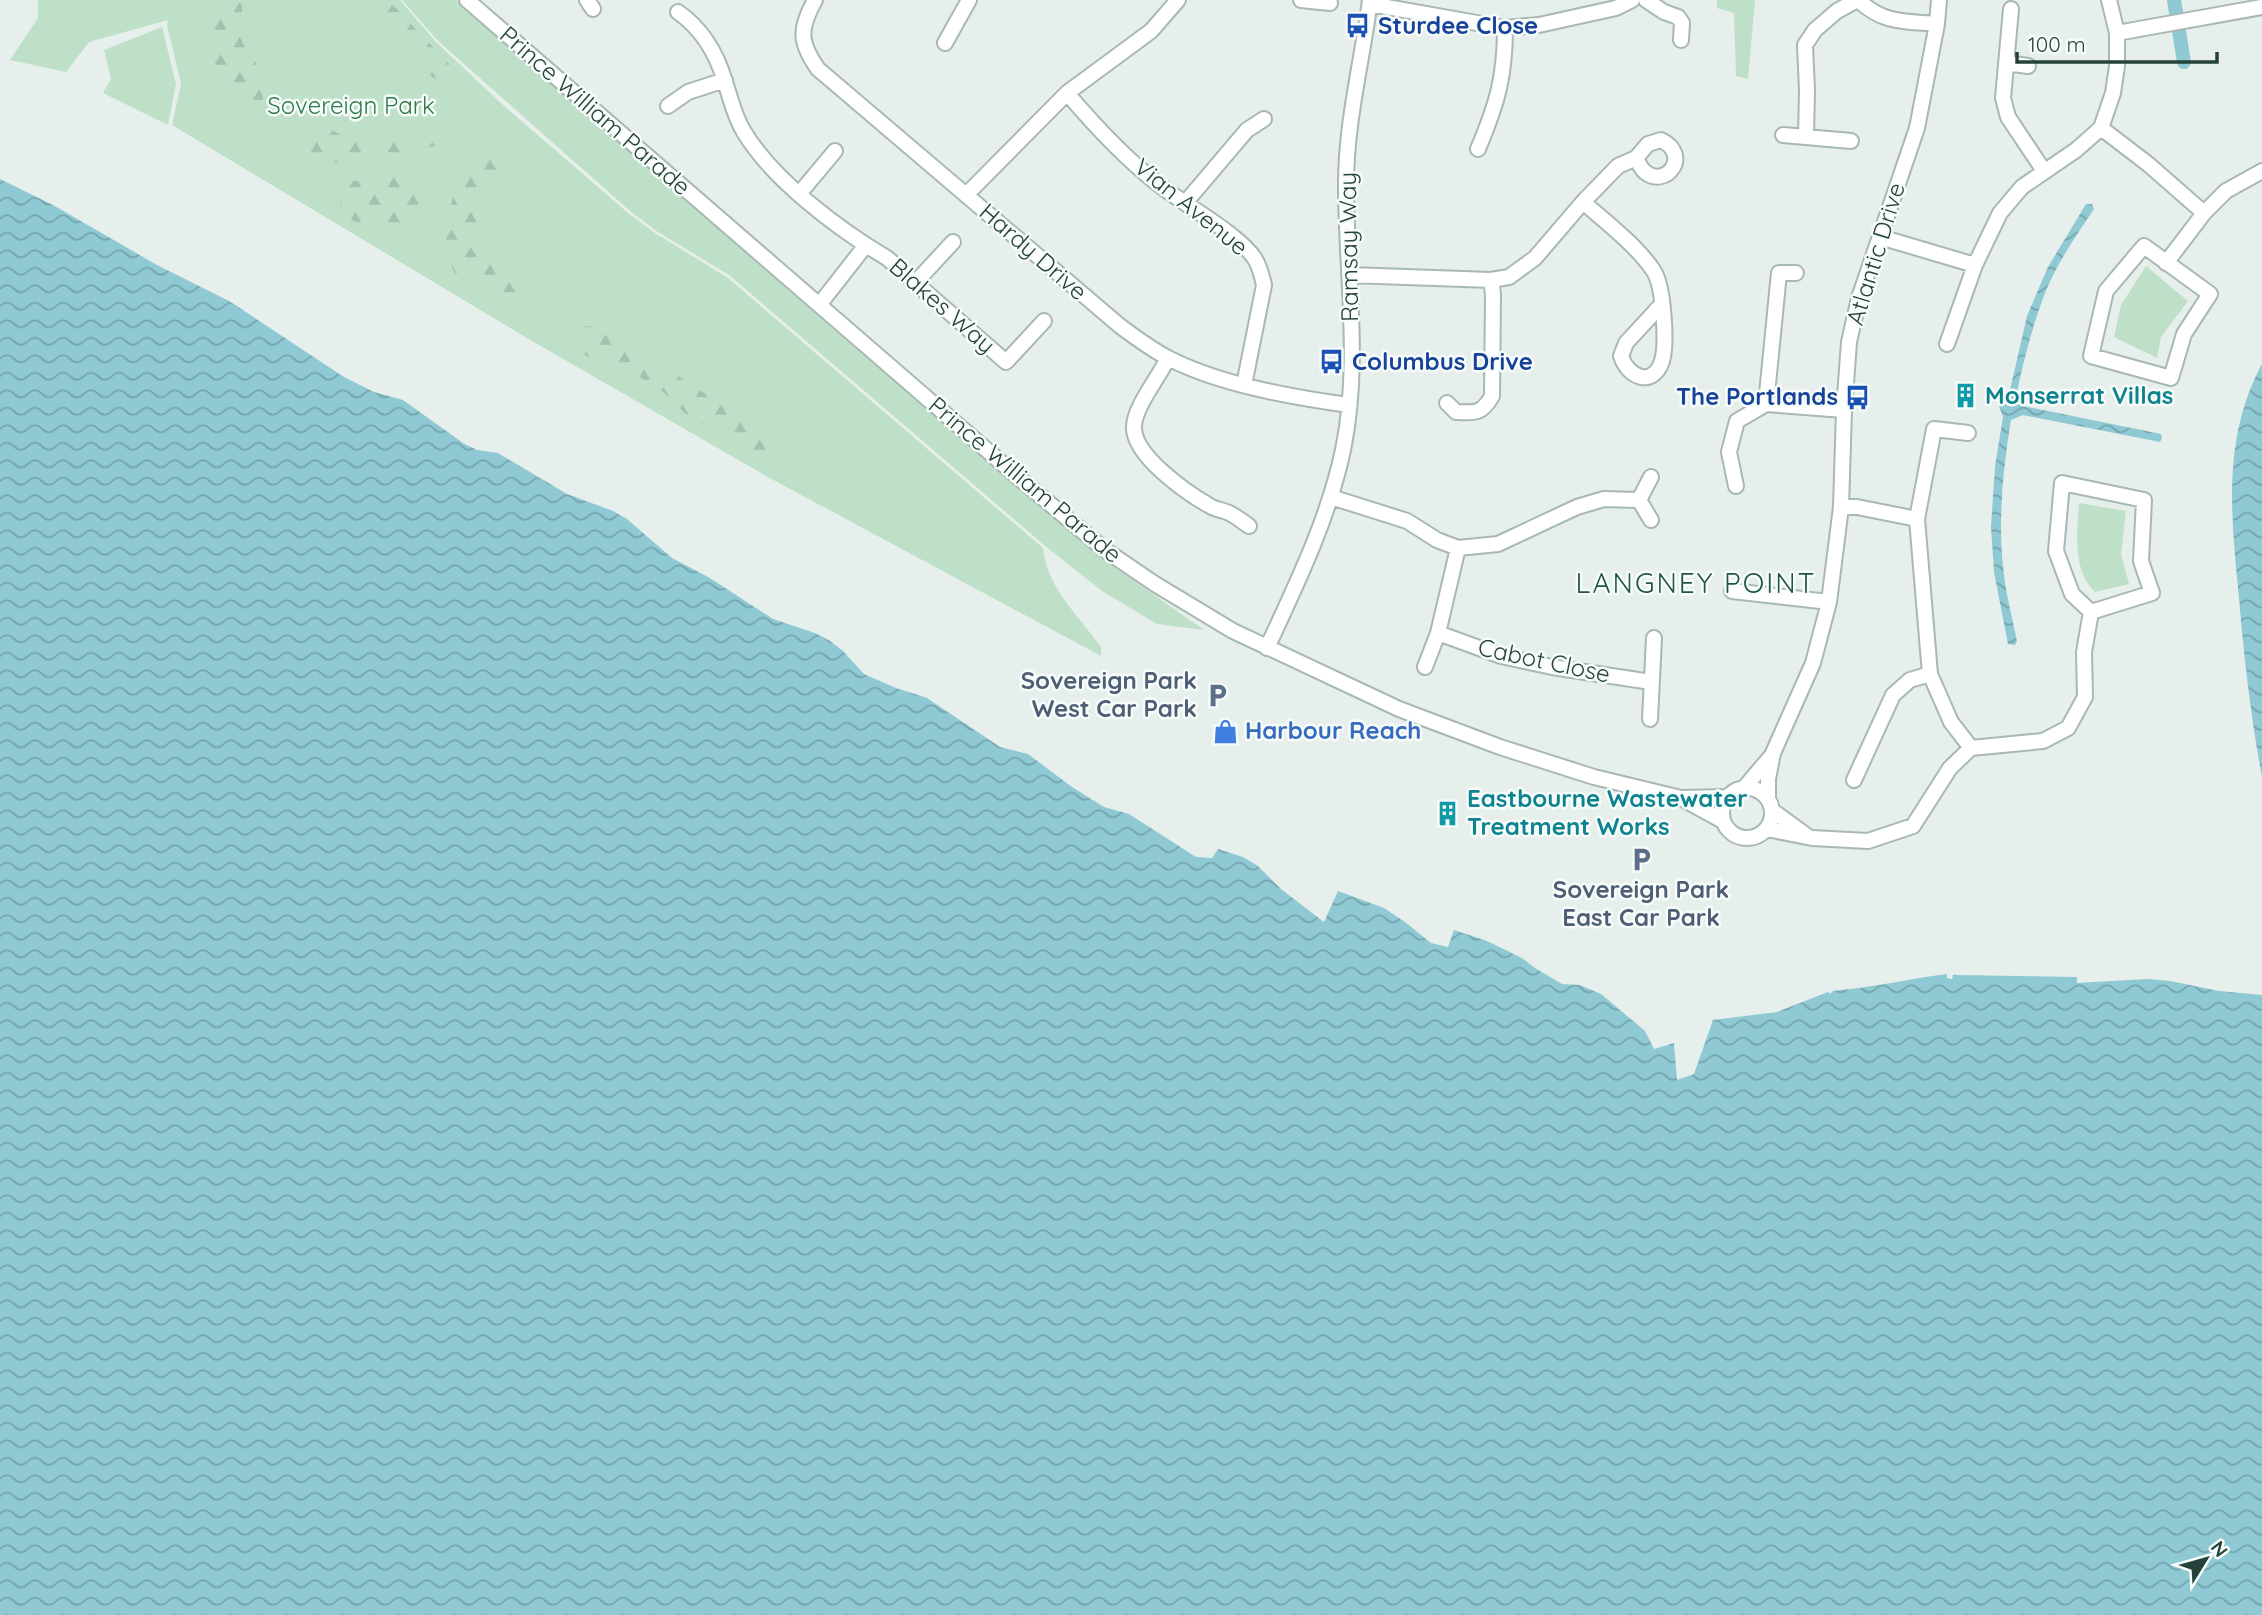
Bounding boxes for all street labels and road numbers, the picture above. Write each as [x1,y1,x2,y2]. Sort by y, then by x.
street label: Prince William Parade [494,19,697,201]
street label: Vian Avenue [1129,151,1255,261]
street label: Ramsay Way [1332,172,1364,322]
street label: Atlantic Drive [1839,179,1911,329]
street label: Hardy Drive [974,196,1094,306]
street label: Blakes Way [884,251,1002,359]
street label: Prince William Parade [923,390,1128,569]
street label: Cabot Close [1475,631,1613,689]

